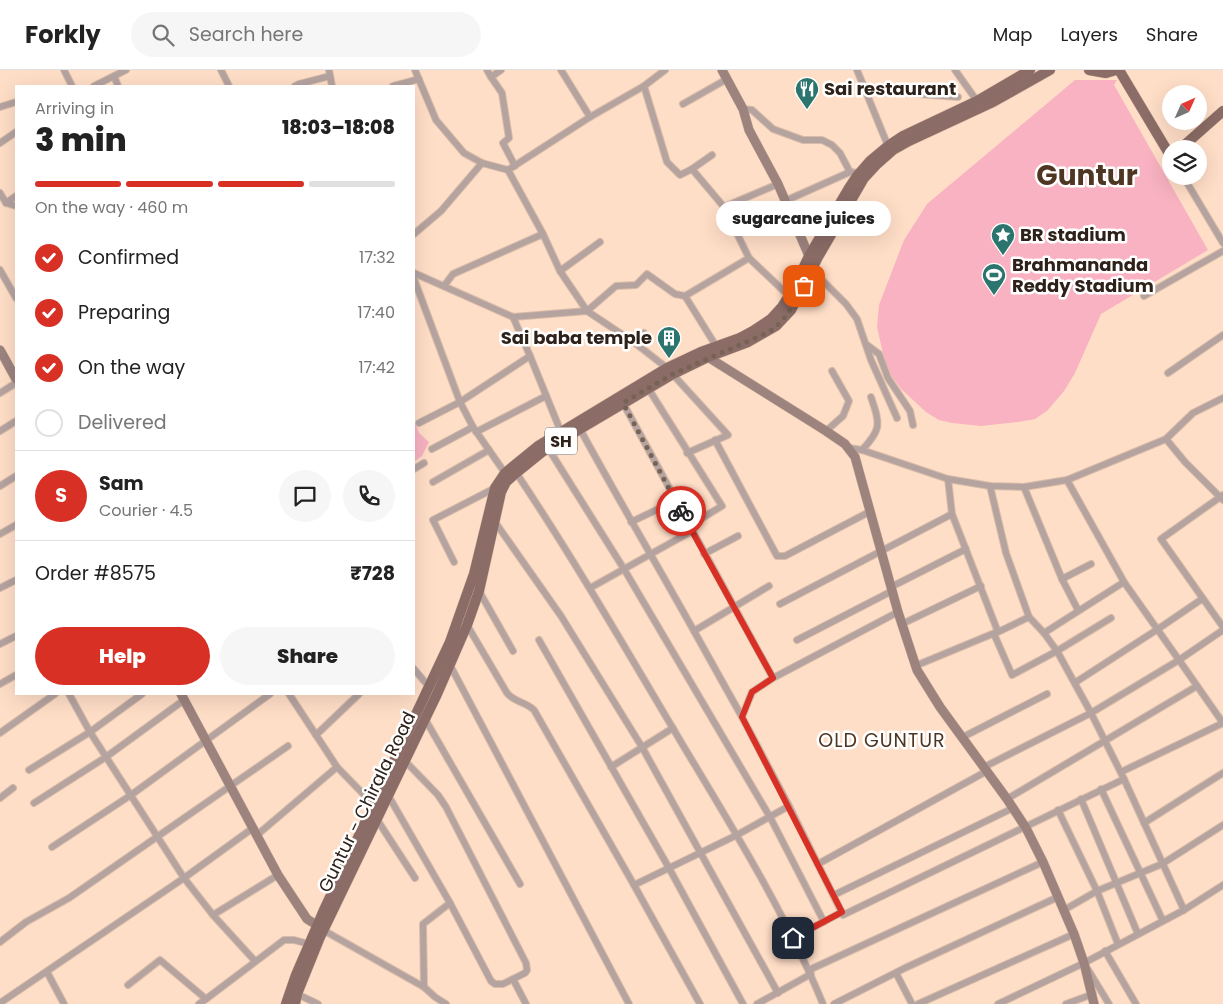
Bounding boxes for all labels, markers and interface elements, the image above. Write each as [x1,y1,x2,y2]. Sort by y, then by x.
search box [131,12,481,57]
text: Forkly [25,18,101,51]
icon: search [149,21,177,49]
text: Search here [189,21,303,48]
text: Map [993,22,1033,47]
text: Layers [1061,22,1118,47]
text: Share [1146,22,1198,47]
restaurant icon: Sai restaurant [794,76,820,110]
place label: Sai restaurant [824,76,956,101]
north arrow [1162,85,1208,130]
map controls [1162,85,1207,185]
text: Arriving in [35,97,114,120]
text: 18:03–18:08 [282,114,395,141]
text: 3 min [35,117,127,162]
button: layers [1162,140,1207,185]
district label: Guntur [1036,156,1138,195]
text: On the way · 460 m [35,196,188,219]
callout: sugarcane juices [716,201,892,236]
text: sugarcane juices [732,207,875,230]
place icon: BR stadium [990,222,1016,256]
place label: BR stadium [1020,222,1126,247]
icon: check [35,244,63,272]
text: Confirmed [78,244,179,271]
text: 17:32 [359,246,395,269]
place label: Brahmananda Reddy Stadium [1012,252,1154,298]
sports icon: Brahmananda Reddy Stadium [981,262,1007,296]
pin [783,265,825,307]
icon: bag [790,272,818,300]
icon: check [35,299,63,327]
text: Preparing [78,299,170,326]
text: 17:40 [358,301,395,324]
place label: Sai baba temple [501,325,652,350]
building icon: Sai baba temple [656,325,682,359]
icon: check [35,354,63,382]
text: On the way [78,354,185,381]
text: 17:42 [358,356,395,379]
text: Delivered [78,409,167,436]
road number: SH [545,428,577,454]
text: Sam [99,470,144,497]
button: chat [279,470,331,522]
button: phone [343,470,395,522]
text: S [55,482,67,509]
courier [656,486,706,536]
icon: bike [667,497,695,525]
text: Courier · 4.5 [99,499,193,522]
text: Order #8575 [35,560,156,587]
text: ₹728 [350,560,395,587]
button: Help [35,627,210,685]
button: Share [220,627,395,685]
street label: Guntur - Chirala Road [312,707,421,896]
district label: OLD GUNTUR [818,727,946,754]
pin [772,917,814,959]
icon: home [779,924,807,952]

